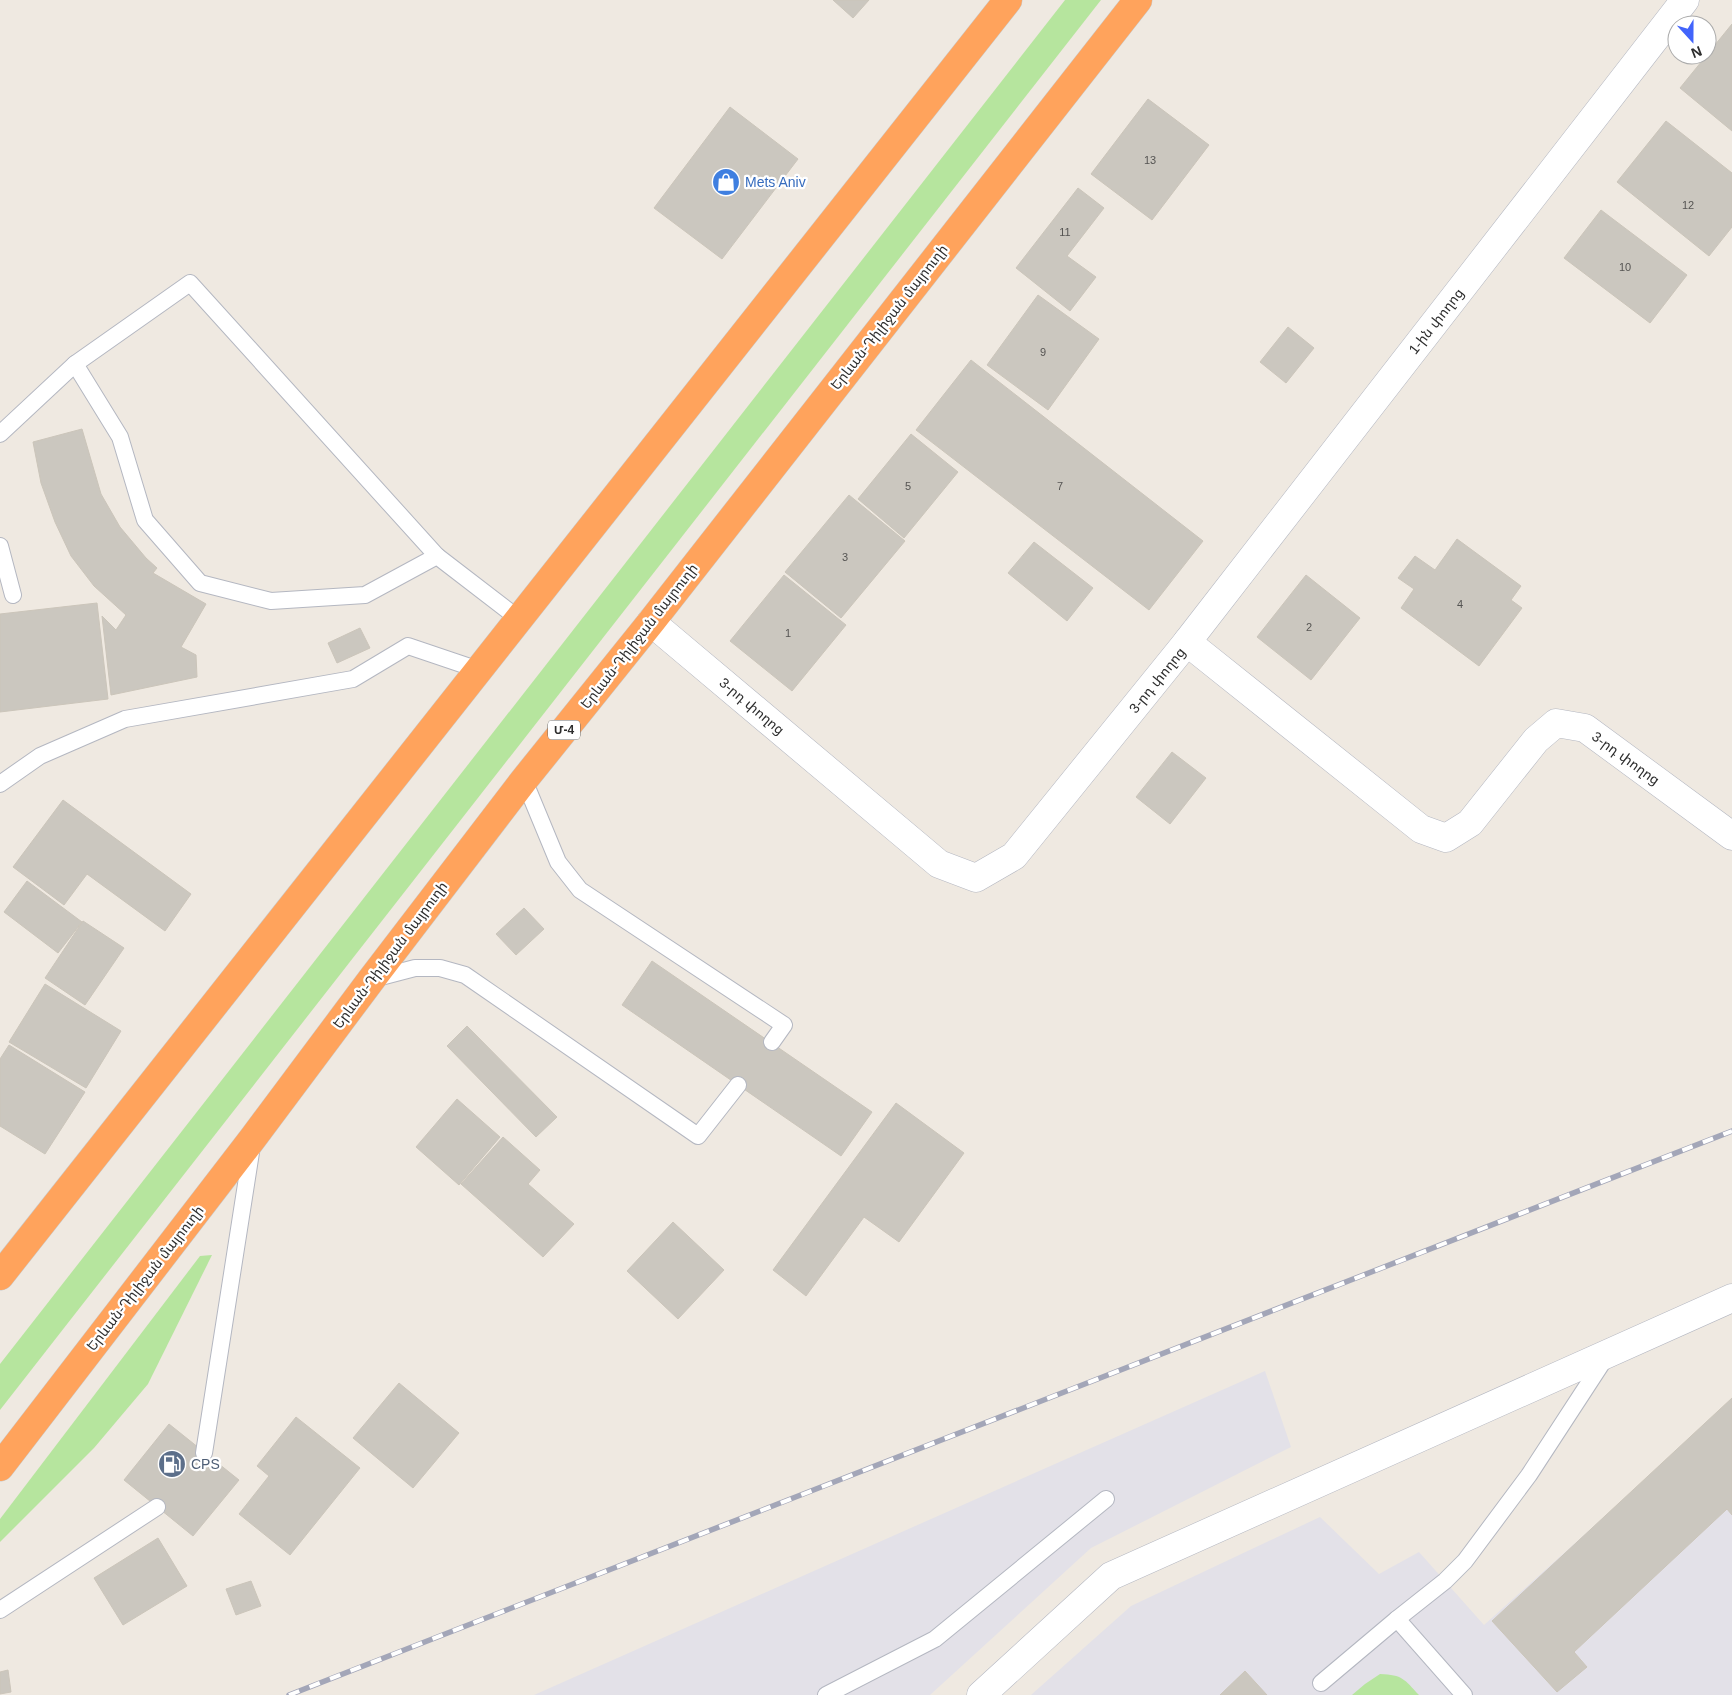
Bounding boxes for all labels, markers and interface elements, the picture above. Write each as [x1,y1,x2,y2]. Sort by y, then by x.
north arrow [1667,15,1717,65]
text: N [1689,43,1704,61]
house number: 13 [1144,154,1156,166]
shop icon: Mets Aniv [711,167,741,197]
place label: Mets Aniv [745,174,806,190]
house number: 12 [1682,199,1694,211]
house number: 11 [1059,226,1071,238]
street label: Երևան-Դիլիջան մայրուղի [827,241,951,393]
house number: 10 [1619,261,1631,273]
street label: 1-ին փողոց [1405,285,1467,357]
house number: 9 [1040,346,1046,358]
house number: 5 [905,480,911,492]
house number: 7 [1057,480,1063,492]
house number: 3 [842,551,848,563]
street label: Երևան-Դիլիջան մայրուղի [577,560,701,712]
house number: 4 [1457,598,1463,610]
house number: 2 [1306,621,1312,633]
house number: 1 [785,627,791,639]
street label: 3-րդ փողոց [1126,644,1188,716]
street label: 3-րդ փողոց [716,674,788,738]
road number: Մ-4 [548,720,580,740]
street label: 3-րդ փողոց [1589,728,1663,788]
street label: Երևան-Դիլիջան մայրուղի [329,878,451,1032]
street label: Երևան-Դիլիջան մայրուղի [83,1202,207,1354]
fuel station icon: CPS [157,1449,187,1479]
place label: CPS [191,1456,220,1472]

